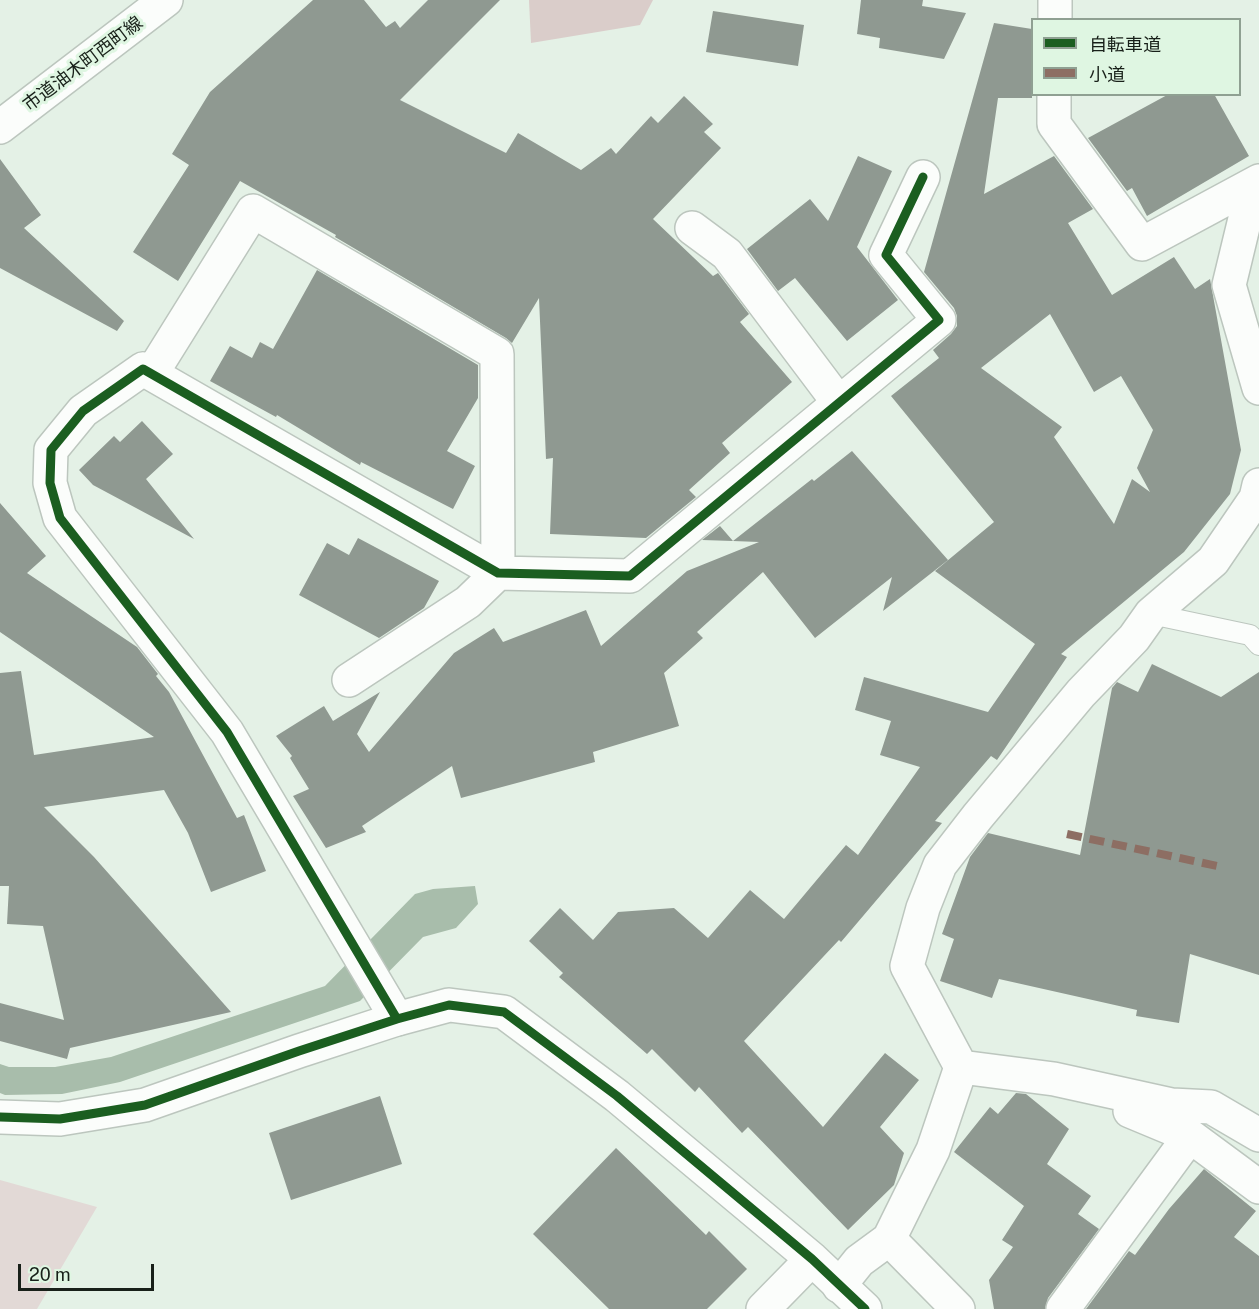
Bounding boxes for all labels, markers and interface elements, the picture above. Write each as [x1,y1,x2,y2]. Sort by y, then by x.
street label: 市道油木町西町線 [19,12,147,116]
legend [1031,18,1241,96]
text: 自転車道 [1089,34,1161,55]
text: 小道 [1089,64,1125,85]
scale bar [21,1252,158,1290]
text: 20 m [29,1264,71,1285]

